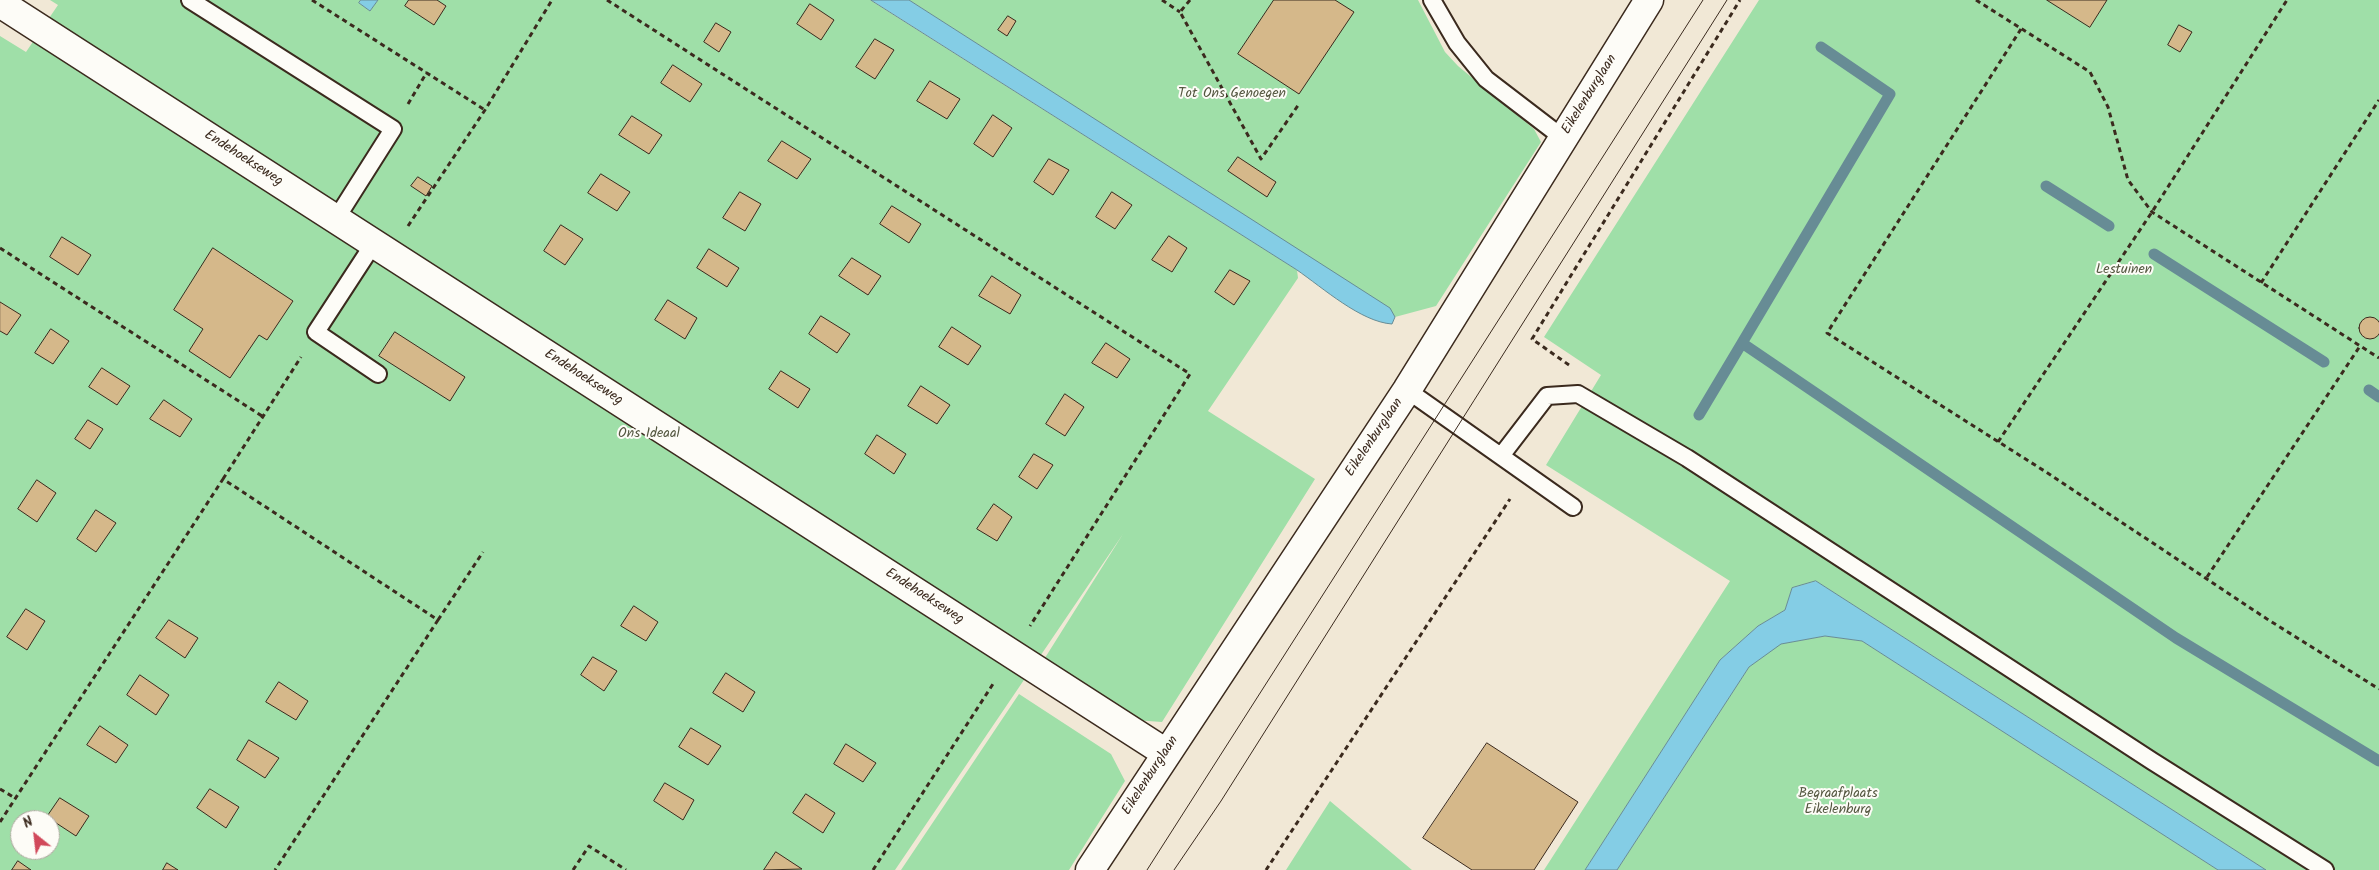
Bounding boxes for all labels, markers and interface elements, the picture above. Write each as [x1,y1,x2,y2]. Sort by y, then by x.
street label: Eikelenburglaan [1559,52,1621,138]
park label: Tot Ons Genoegen [1178,87,1286,103]
street label: Endehoekseweg [201,127,285,191]
park label: Lestuinen [2096,263,2152,279]
street label: Endehoekseweg [541,346,625,410]
street label: Eikelenburglaan [1343,396,1407,480]
park label: Ons Ideaal [618,427,680,443]
street label: Endehoekseweg [882,565,966,629]
street label: Eikelenburglaan [1119,733,1183,819]
park label: Begraafplaats Eikelenburg [1798,787,1878,820]
north arrow [10,810,60,860]
text: N [19,811,37,835]

